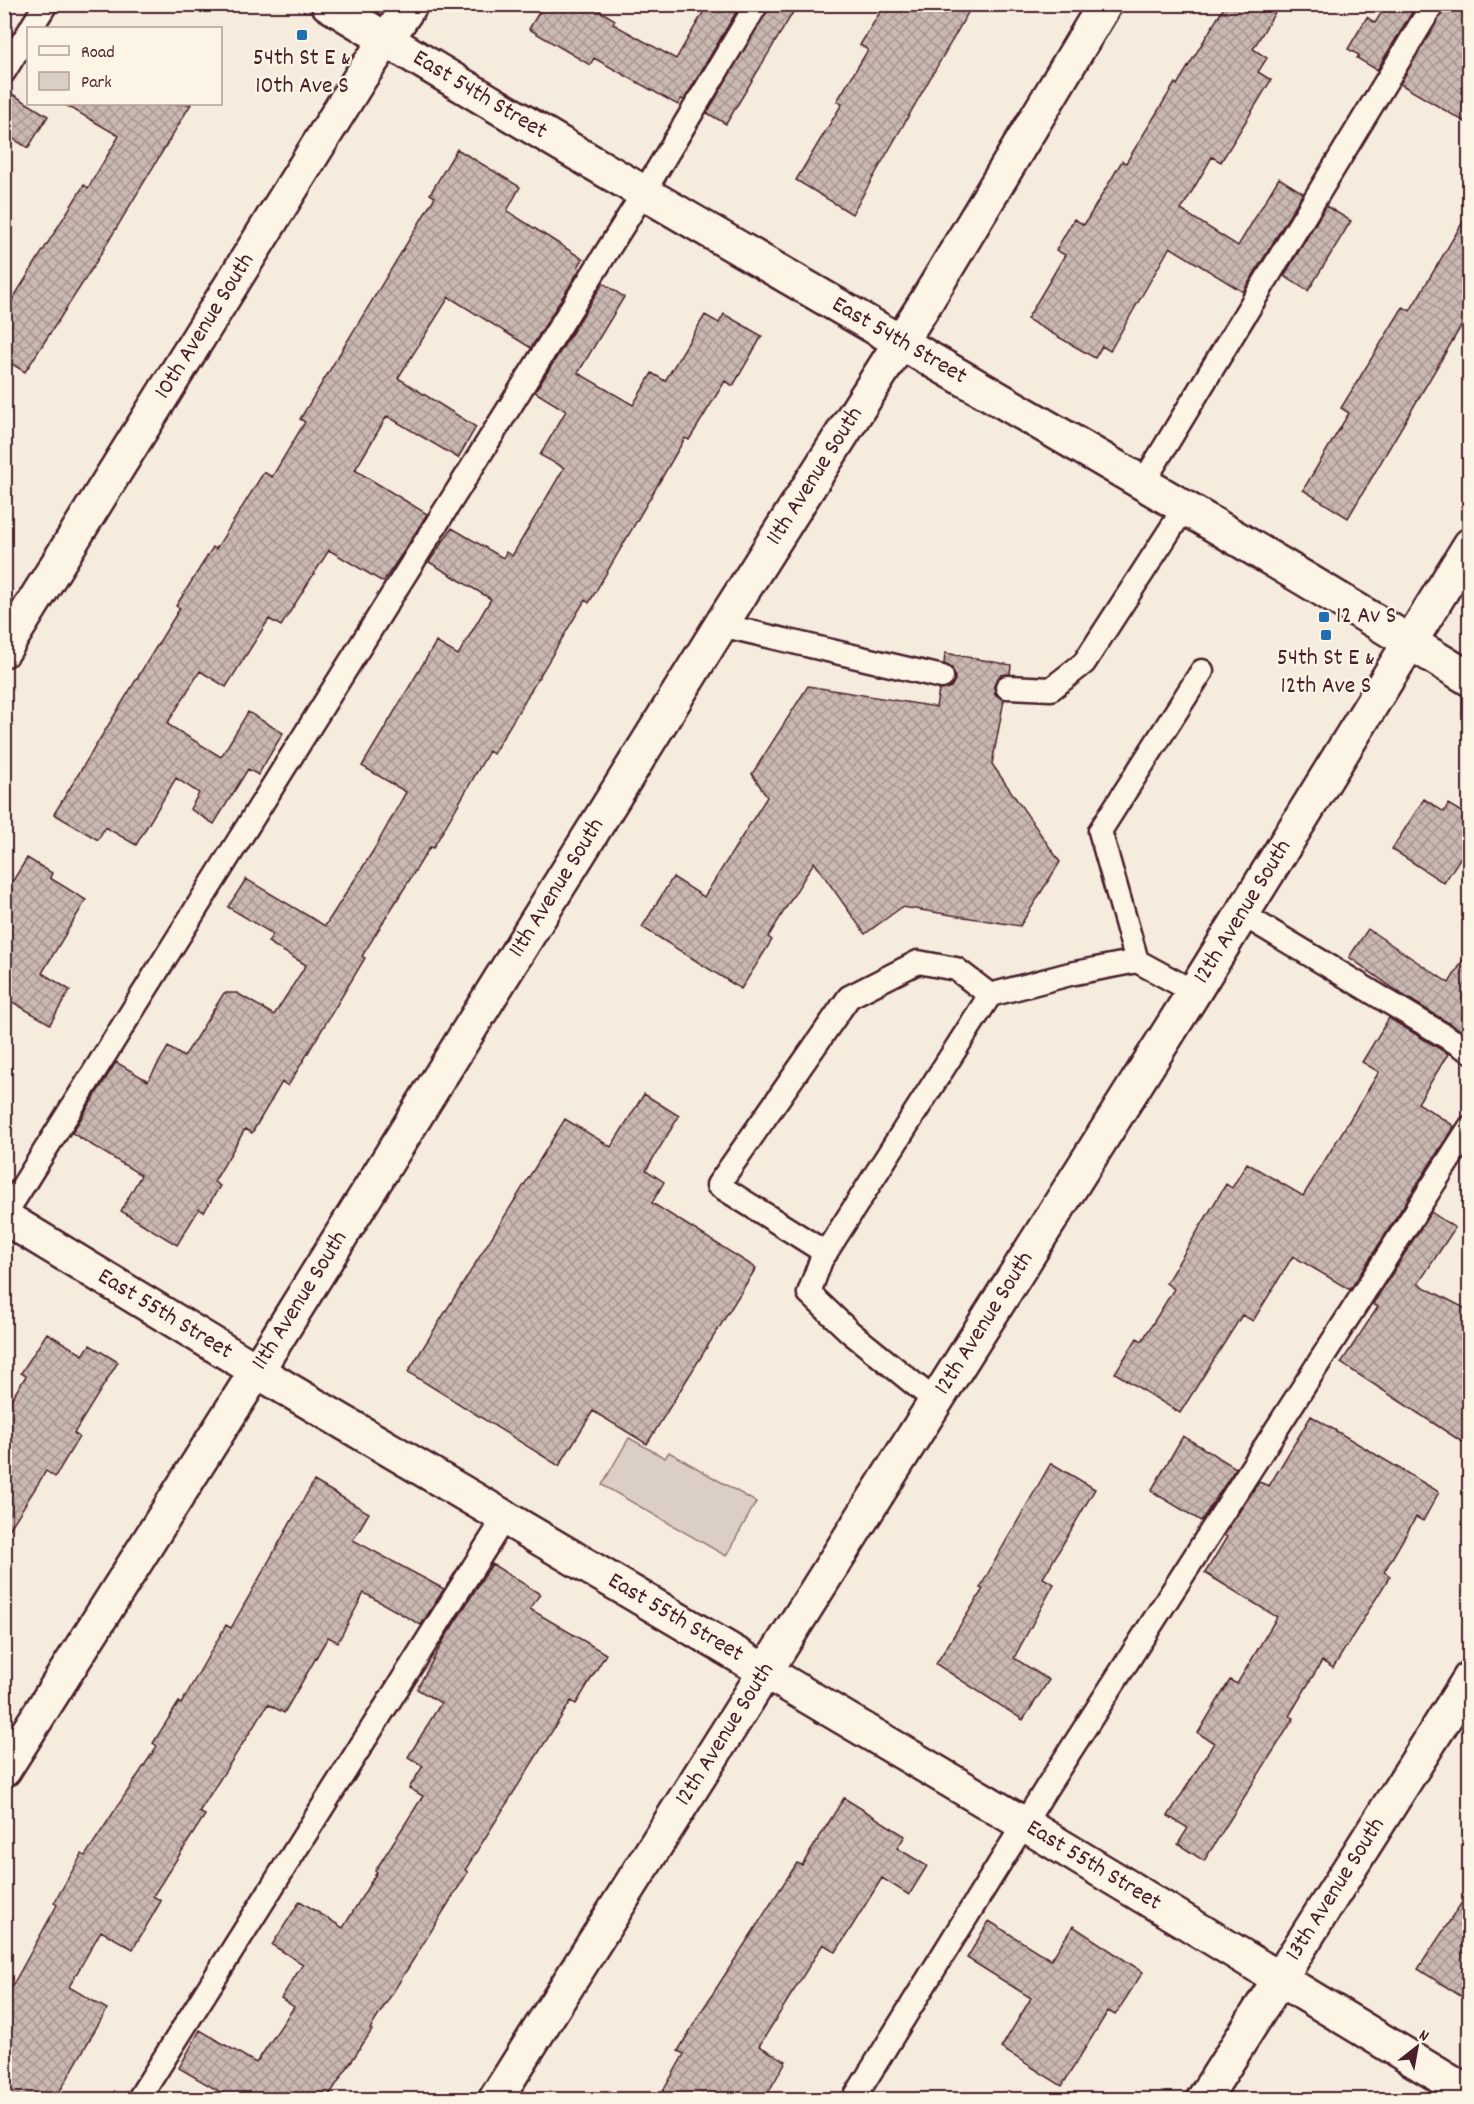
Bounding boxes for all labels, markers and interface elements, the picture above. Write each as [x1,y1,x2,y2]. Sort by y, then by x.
legend [27,27,222,105]
marker: 54th St E & 10th Ave S [295,28,309,42]
text: Road [81,41,115,66]
place label: 54th St E & 10th Ave S [253,42,351,104]
street label: East 54th Street [406,42,553,149]
text: Park [81,71,112,96]
street label: 10th Avenue South [147,247,264,406]
street label: East 54th Street [825,288,973,394]
street label: 11th Avenue South [758,400,872,552]
place label: 12 Av S [1336,600,1396,634]
marker: 12 Av S [1317,610,1331,624]
marker: 54th St E & 12th Ave S [1319,628,1333,642]
place label: 54th St E & 12th Ave S [1277,642,1375,704]
street label: 11th Avenue South [501,812,614,965]
street label: 12th Avenue South [1186,833,1301,991]
street label: 11th Avenue South [244,1225,357,1377]
street label: 12th Avenue South [927,1245,1043,1402]
street label: East 55th Street [91,1260,239,1369]
street label: East 55th Street [601,1565,750,1672]
street label: 12th Avenue South [667,1656,784,1813]
street label: 13th Avenue South [1278,1811,1394,1968]
street label: East 55th Street [1019,1812,1168,1920]
north arrow [1387,2017,1447,2077]
text: N [1414,2024,1433,2048]

